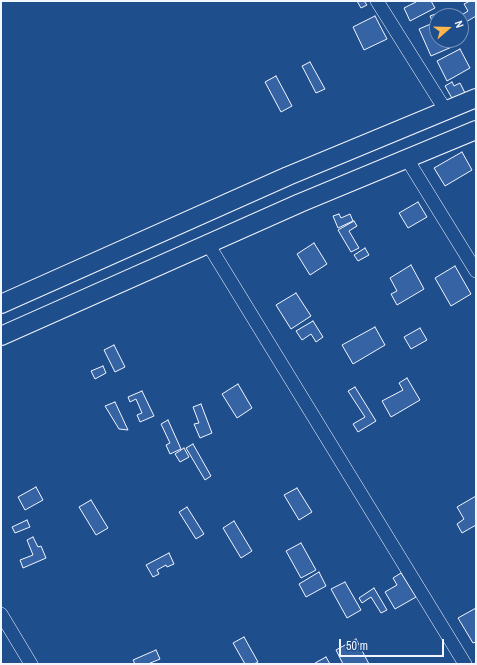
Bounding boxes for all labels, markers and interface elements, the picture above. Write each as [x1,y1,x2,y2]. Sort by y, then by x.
north arrow [429,8,469,48]
text: N [452,19,467,30]
scale bar [341,631,446,657]
text: 50 m [346,638,368,654]

